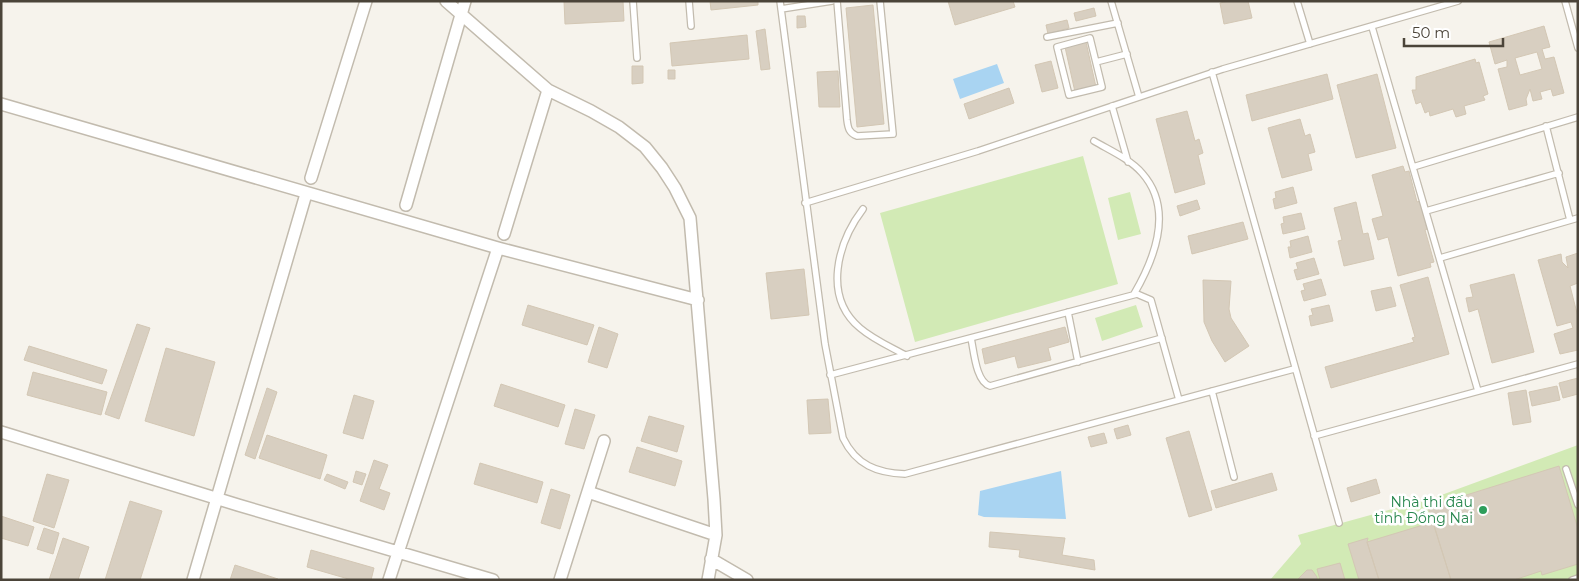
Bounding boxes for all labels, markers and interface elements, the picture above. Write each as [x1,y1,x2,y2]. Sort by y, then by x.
scale bar [1404,15,1503,47]
text: 50 m [1412,23,1450,42]
place label: Nhà thi đấu tỉnh Đồng Nai [1374,493,1473,527]
marker: Nhà thi đấu tỉnh Đồng Nai [1477,504,1489,516]

